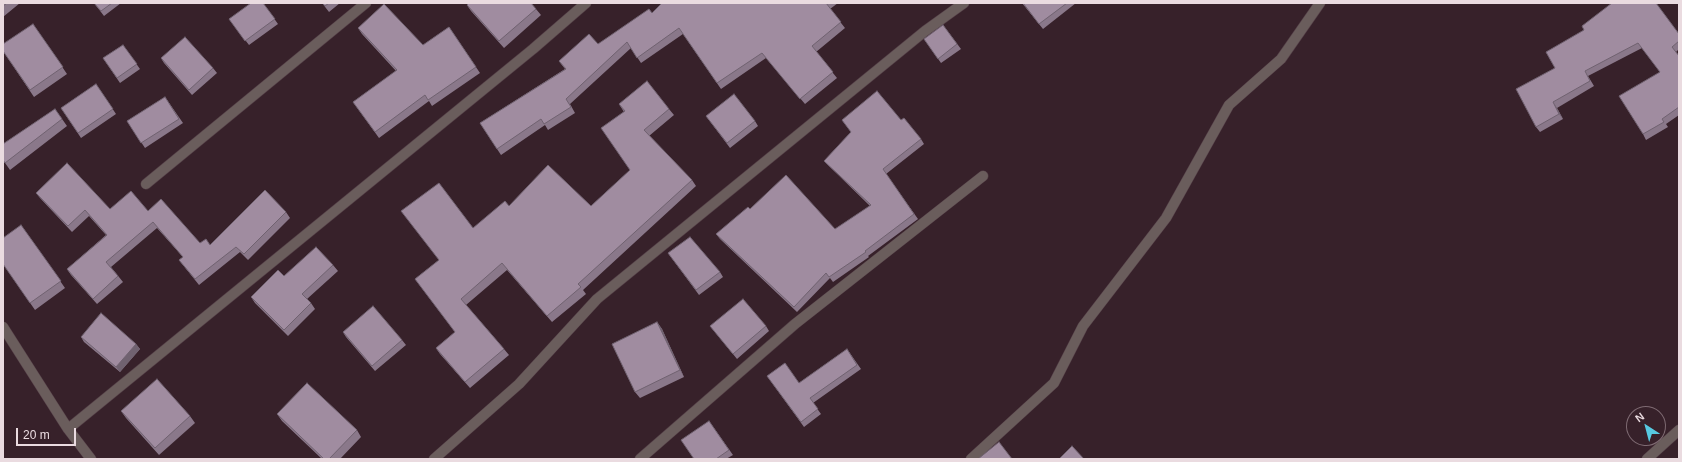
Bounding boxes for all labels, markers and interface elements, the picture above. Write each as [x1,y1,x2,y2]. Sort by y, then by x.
north arrow [1626,406,1666,446]
text: N [1633,410,1646,424]
scale bar [18,420,78,446]
text: 20 m [23,428,50,442]

